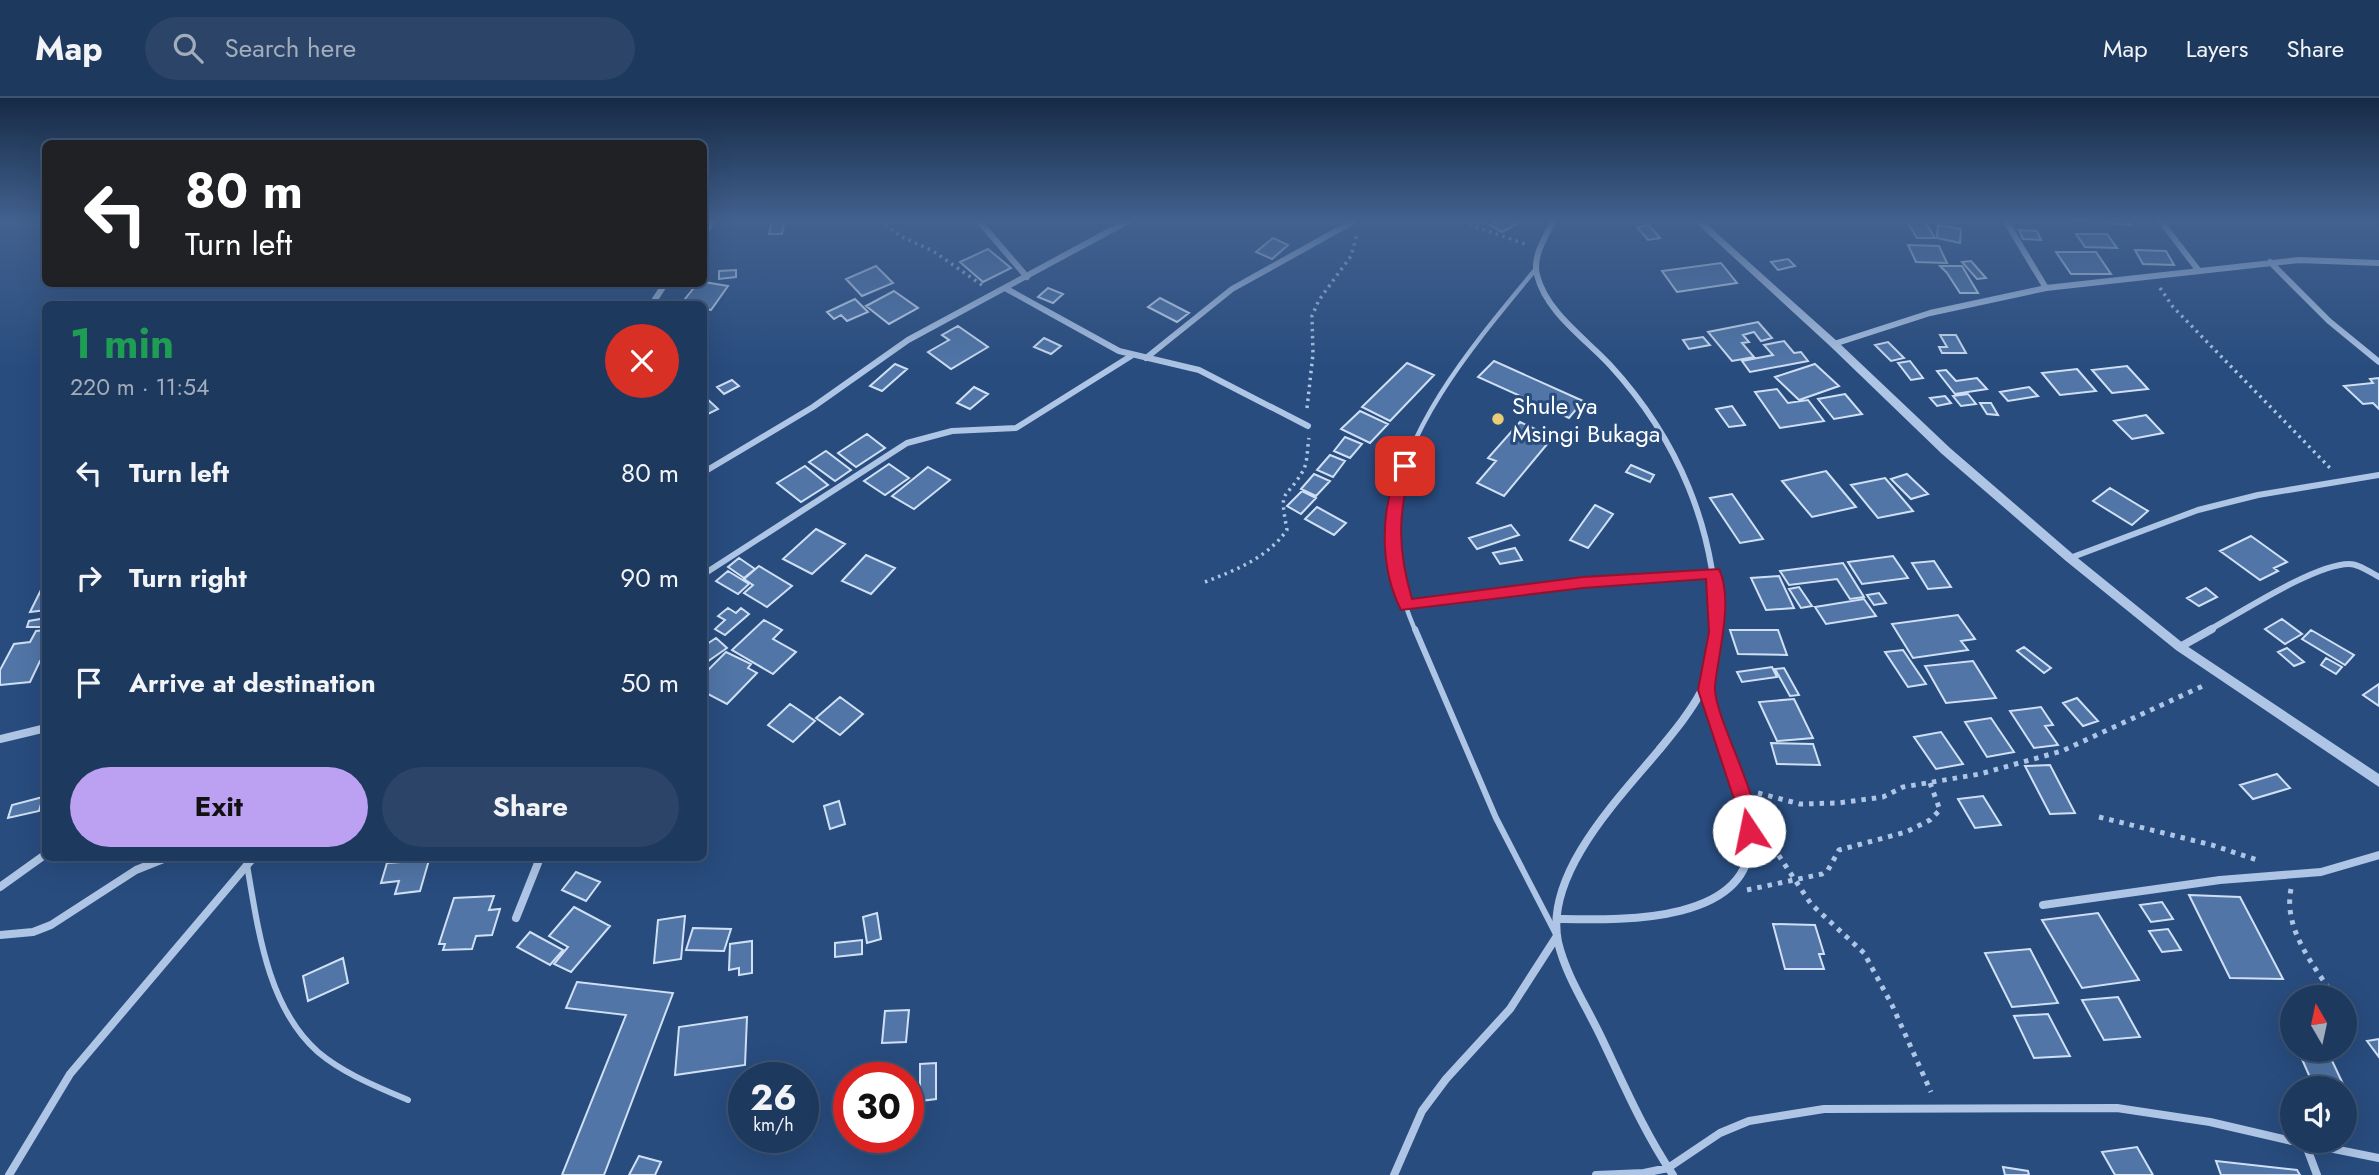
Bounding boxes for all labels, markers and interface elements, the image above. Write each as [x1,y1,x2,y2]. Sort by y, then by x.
search box [145,17,635,80]
text: Map [35,25,103,72]
icon: search [169,29,207,67]
text: Search here [225,29,356,67]
text: Map [2103,31,2148,66]
text: Layers [2186,31,2248,66]
text: Share [2286,31,2344,66]
text: 80 m [185,156,303,226]
icon: left [70,168,161,259]
text: Turn left [185,221,292,267]
text: 1 min [70,313,174,374]
button: close [605,324,679,398]
text: 220 m · 11:54 [70,370,210,404]
place label: Shule ya Msingi Bukaga [1512,388,1660,451]
marker: Shule ya Msingi Bukaga [1490,411,1506,427]
pin [1375,436,1435,496]
icon: arrive [1386,447,1424,485]
icon: left [70,454,108,492]
text: Turn left [129,454,229,492]
text: 80 m [621,454,679,492]
icon: right [70,559,108,597]
text: Turn right [129,559,247,597]
text: 90 m [620,559,679,597]
icon: arrive [70,664,108,702]
text: Arrive at destination [129,664,376,702]
text: 50 m [621,664,679,702]
button: Exit [70,767,368,847]
button: Share [382,767,679,847]
position arrow [1712,794,1786,868]
north arrow [2280,985,2357,1062]
map controls [2280,985,2357,1153]
speed limit sign: 30 [833,1062,924,1153]
text: 26 [750,1073,797,1123]
button: sound [2280,1076,2357,1153]
text: km/h [753,1112,794,1138]

